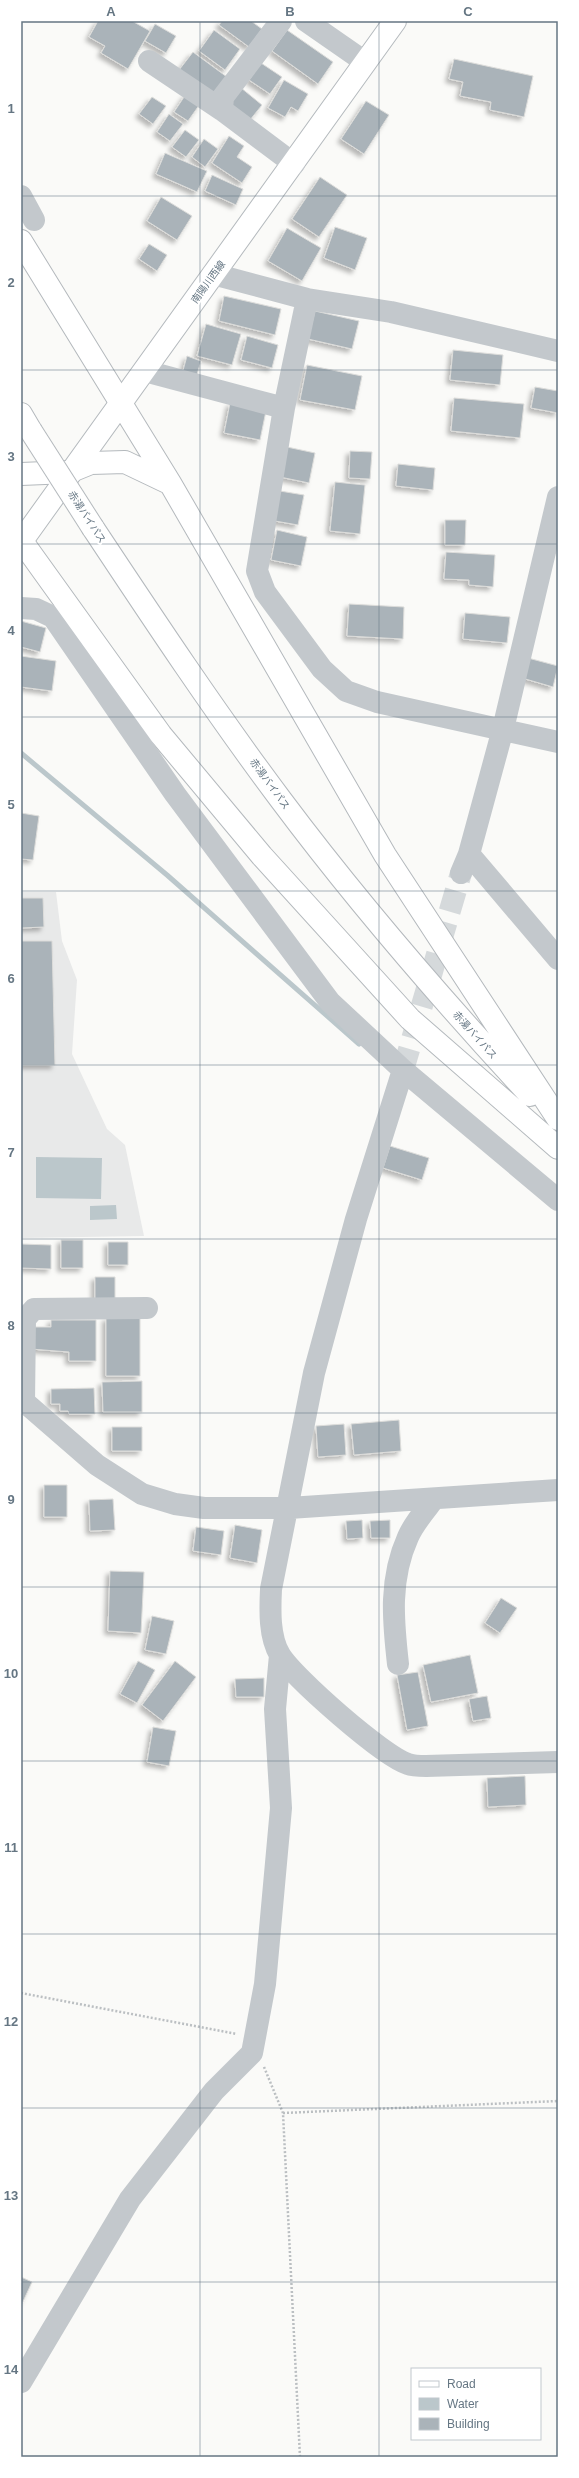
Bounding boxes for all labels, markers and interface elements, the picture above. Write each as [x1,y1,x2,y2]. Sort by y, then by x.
text: A [106,4,116,19]
text: B [285,4,295,19]
text: C [463,4,473,19]
text: 1 [7,101,15,116]
street label: 南陽川西線 [189,259,227,305]
text: 2 [7,275,15,290]
text: 3 [7,449,15,464]
street label: 赤湯バイパス [66,489,108,545]
text: 4 [7,623,15,638]
street label: 赤湯バイパス [248,757,292,811]
text: 5 [7,797,15,812]
text: 6 [7,971,15,986]
street label: 赤湯バイパス [451,1009,499,1061]
text: 7 [7,1145,15,1160]
text: 8 [7,1318,15,1333]
text: 9 [7,1492,15,1507]
text: 10 [4,1666,18,1681]
text: 11 [4,1840,18,1855]
text: 12 [4,2014,18,2029]
text: 13 [4,2188,18,2203]
text: 14 [4,2362,19,2377]
legend [411,2368,541,2440]
text: Road [447,2377,476,2391]
text: Water [447,2397,479,2411]
text: Building [447,2417,490,2431]

